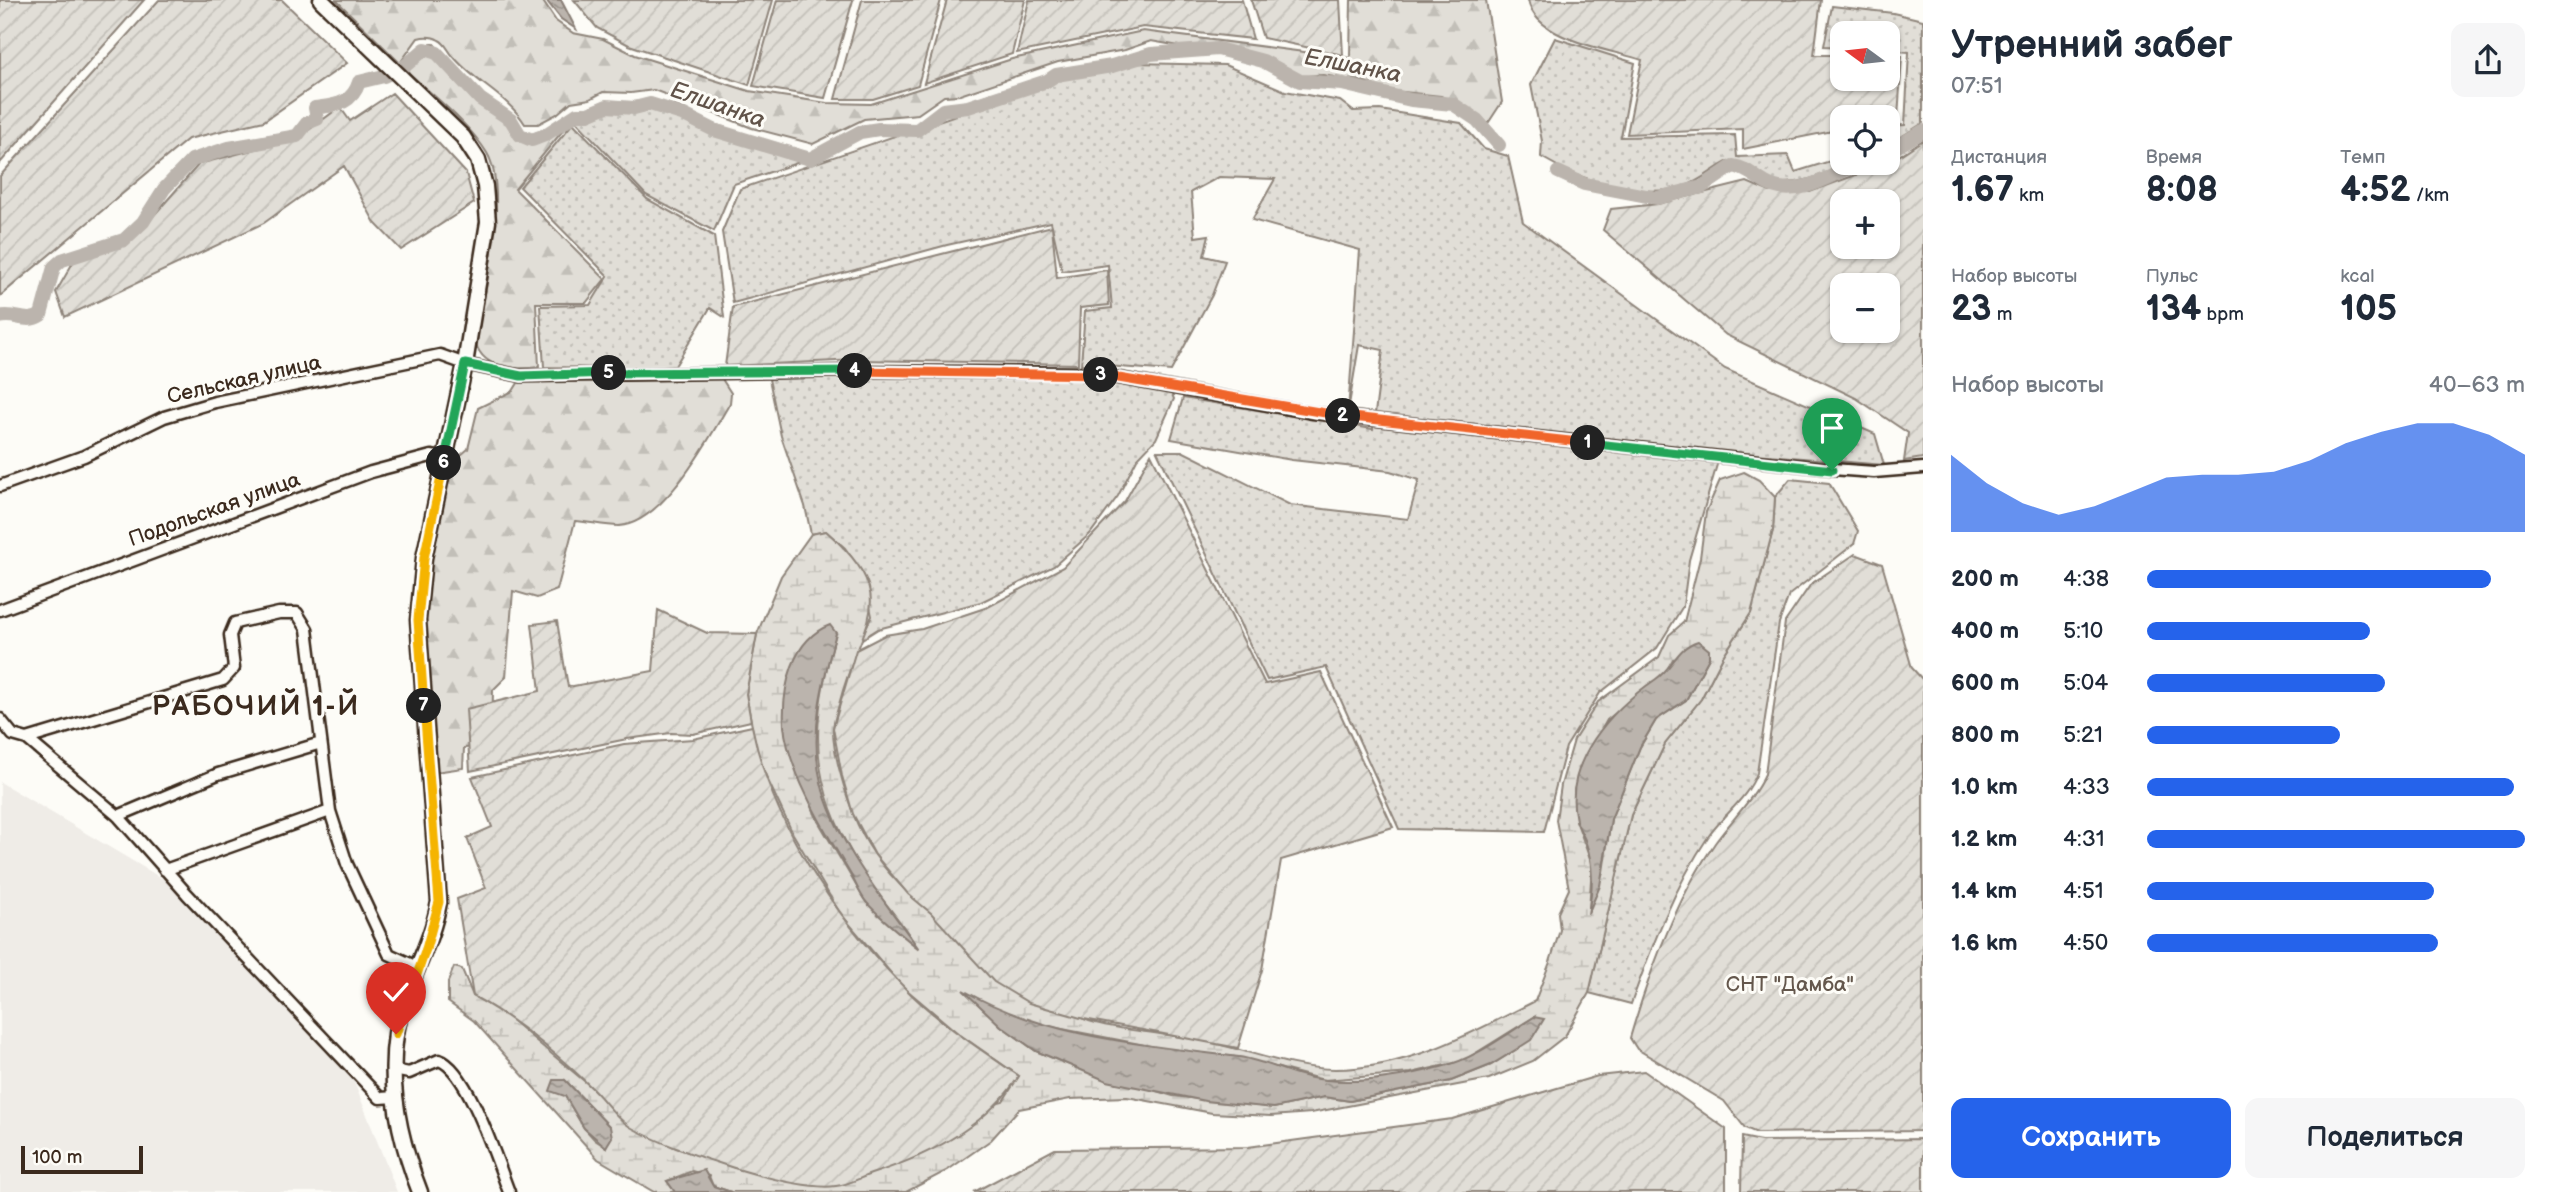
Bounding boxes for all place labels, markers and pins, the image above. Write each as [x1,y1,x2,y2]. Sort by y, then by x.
pin: 4 [838,354,872,388]
pin: 5 [592,356,626,390]
pin: 3 [1084,358,1118,392]
pin: 2 [1326,398,1360,434]
pin [1802,398,1862,470]
pin: 1 [1570,426,1606,460]
pin: 6 [426,446,462,480]
pin: 7 [406,688,442,724]
pin [366,962,426,1034]

